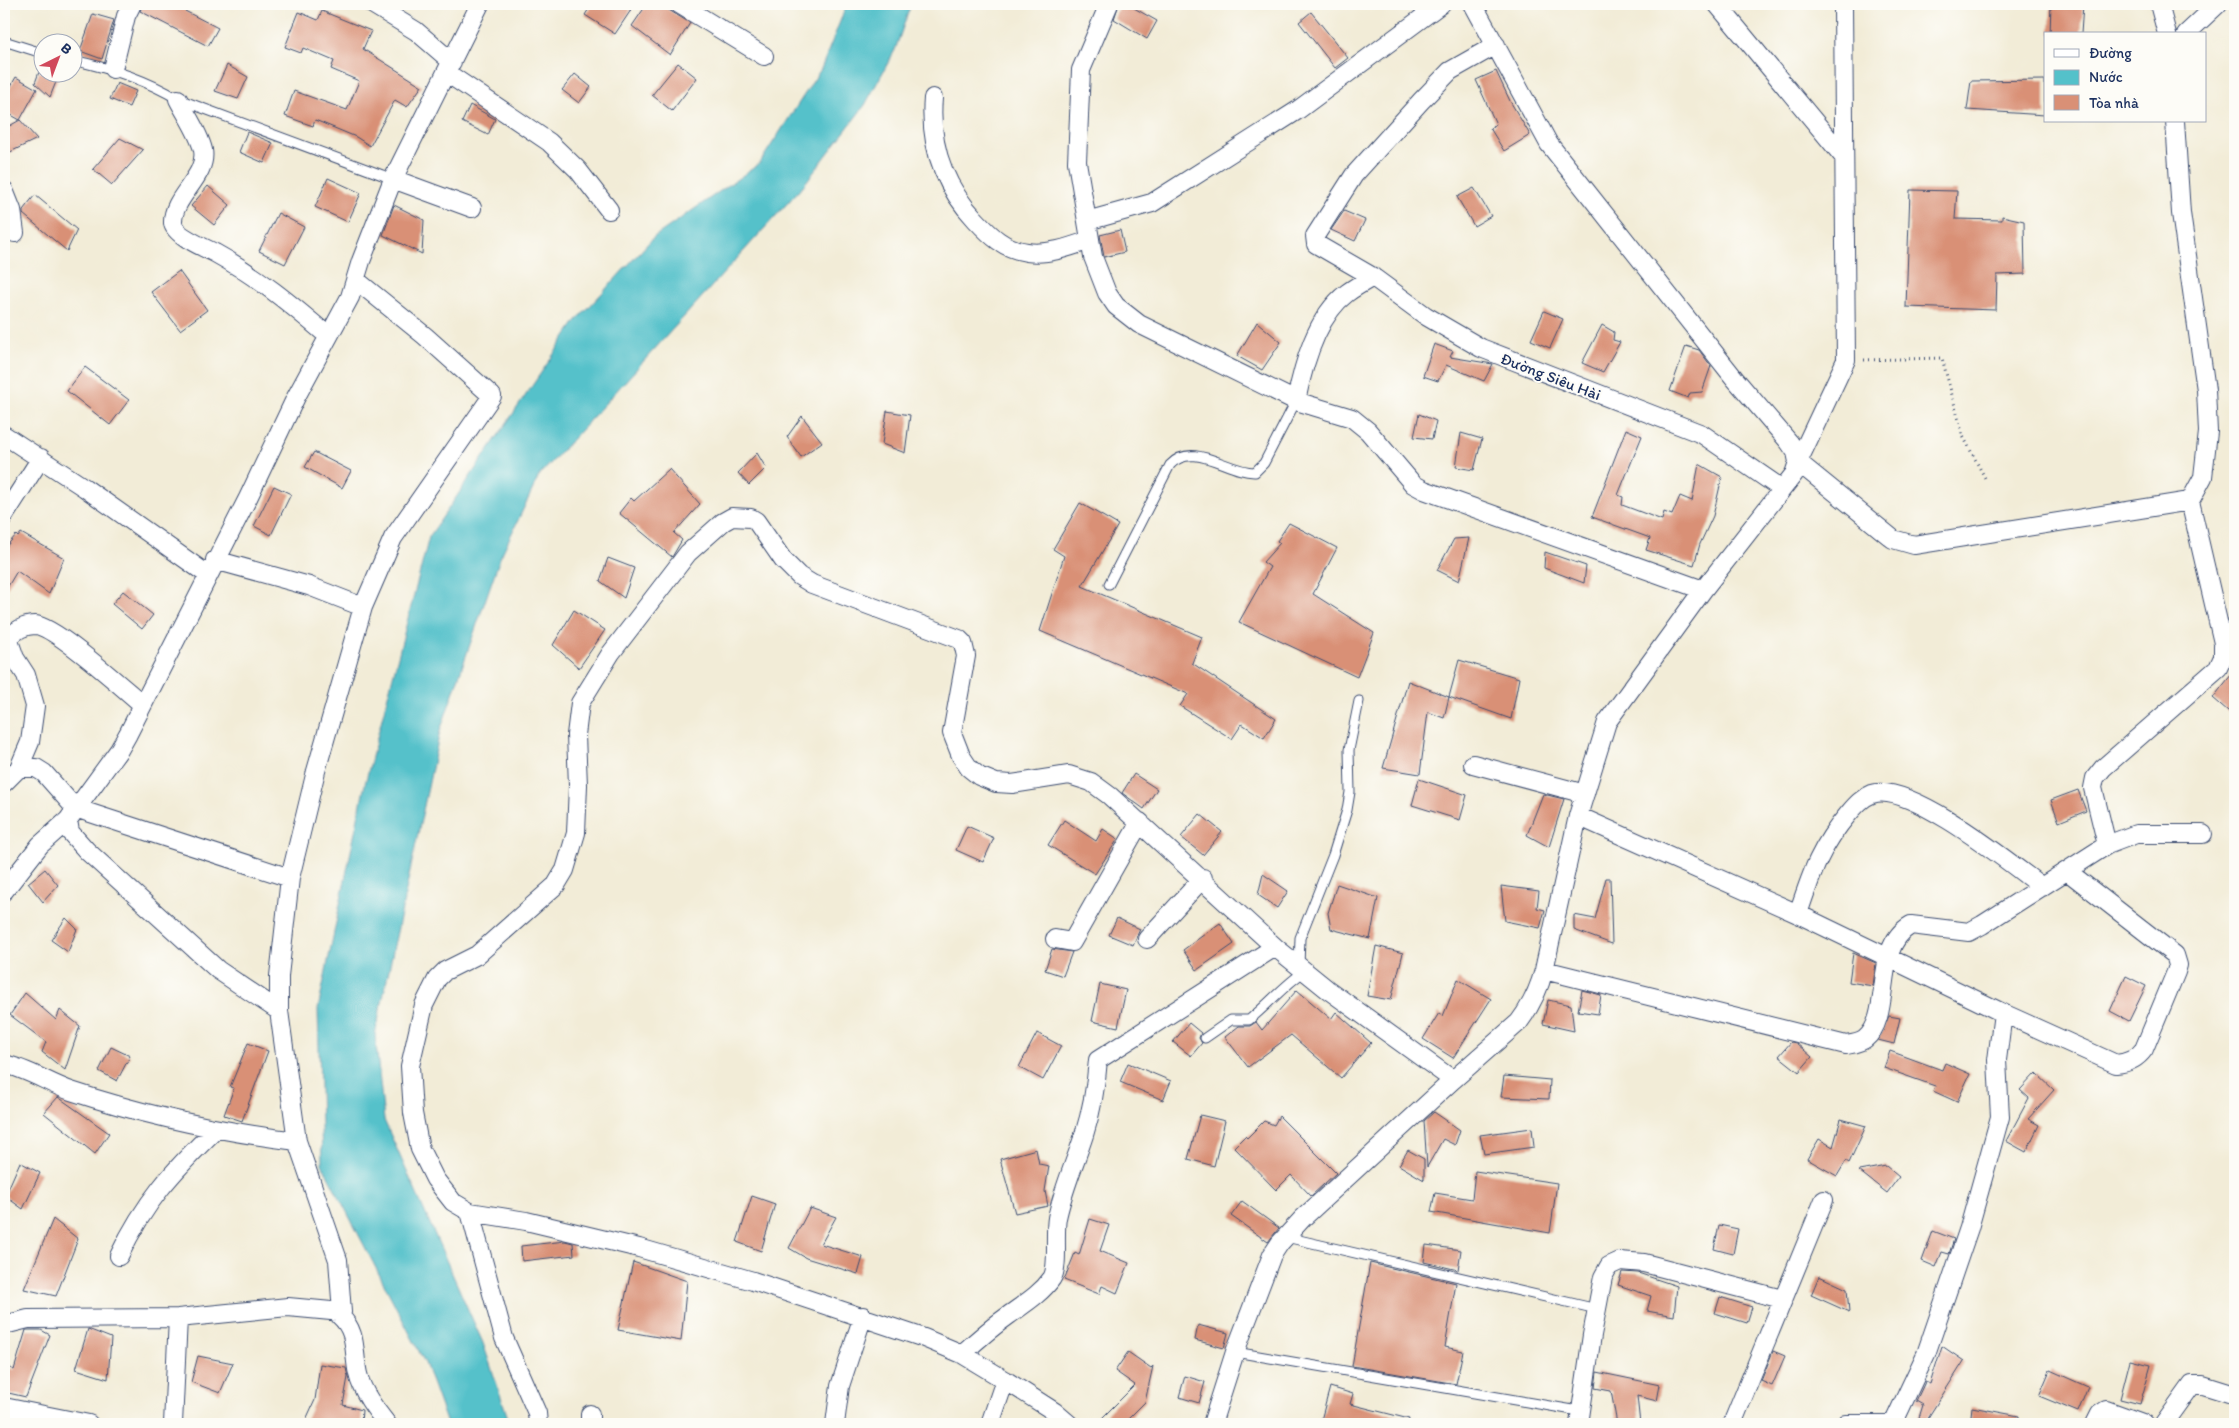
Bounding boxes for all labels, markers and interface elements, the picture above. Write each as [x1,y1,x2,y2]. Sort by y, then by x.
north arrow [32,32,82,82]
legend [2044,32,2206,122]
text: B [57,39,75,58]
text: Đường [2089,44,2132,62]
text: Nước [2089,68,2123,86]
text: Tòa nhà [2089,94,2139,112]
street label: Đường Siêu Hài [1498,349,1604,404]

